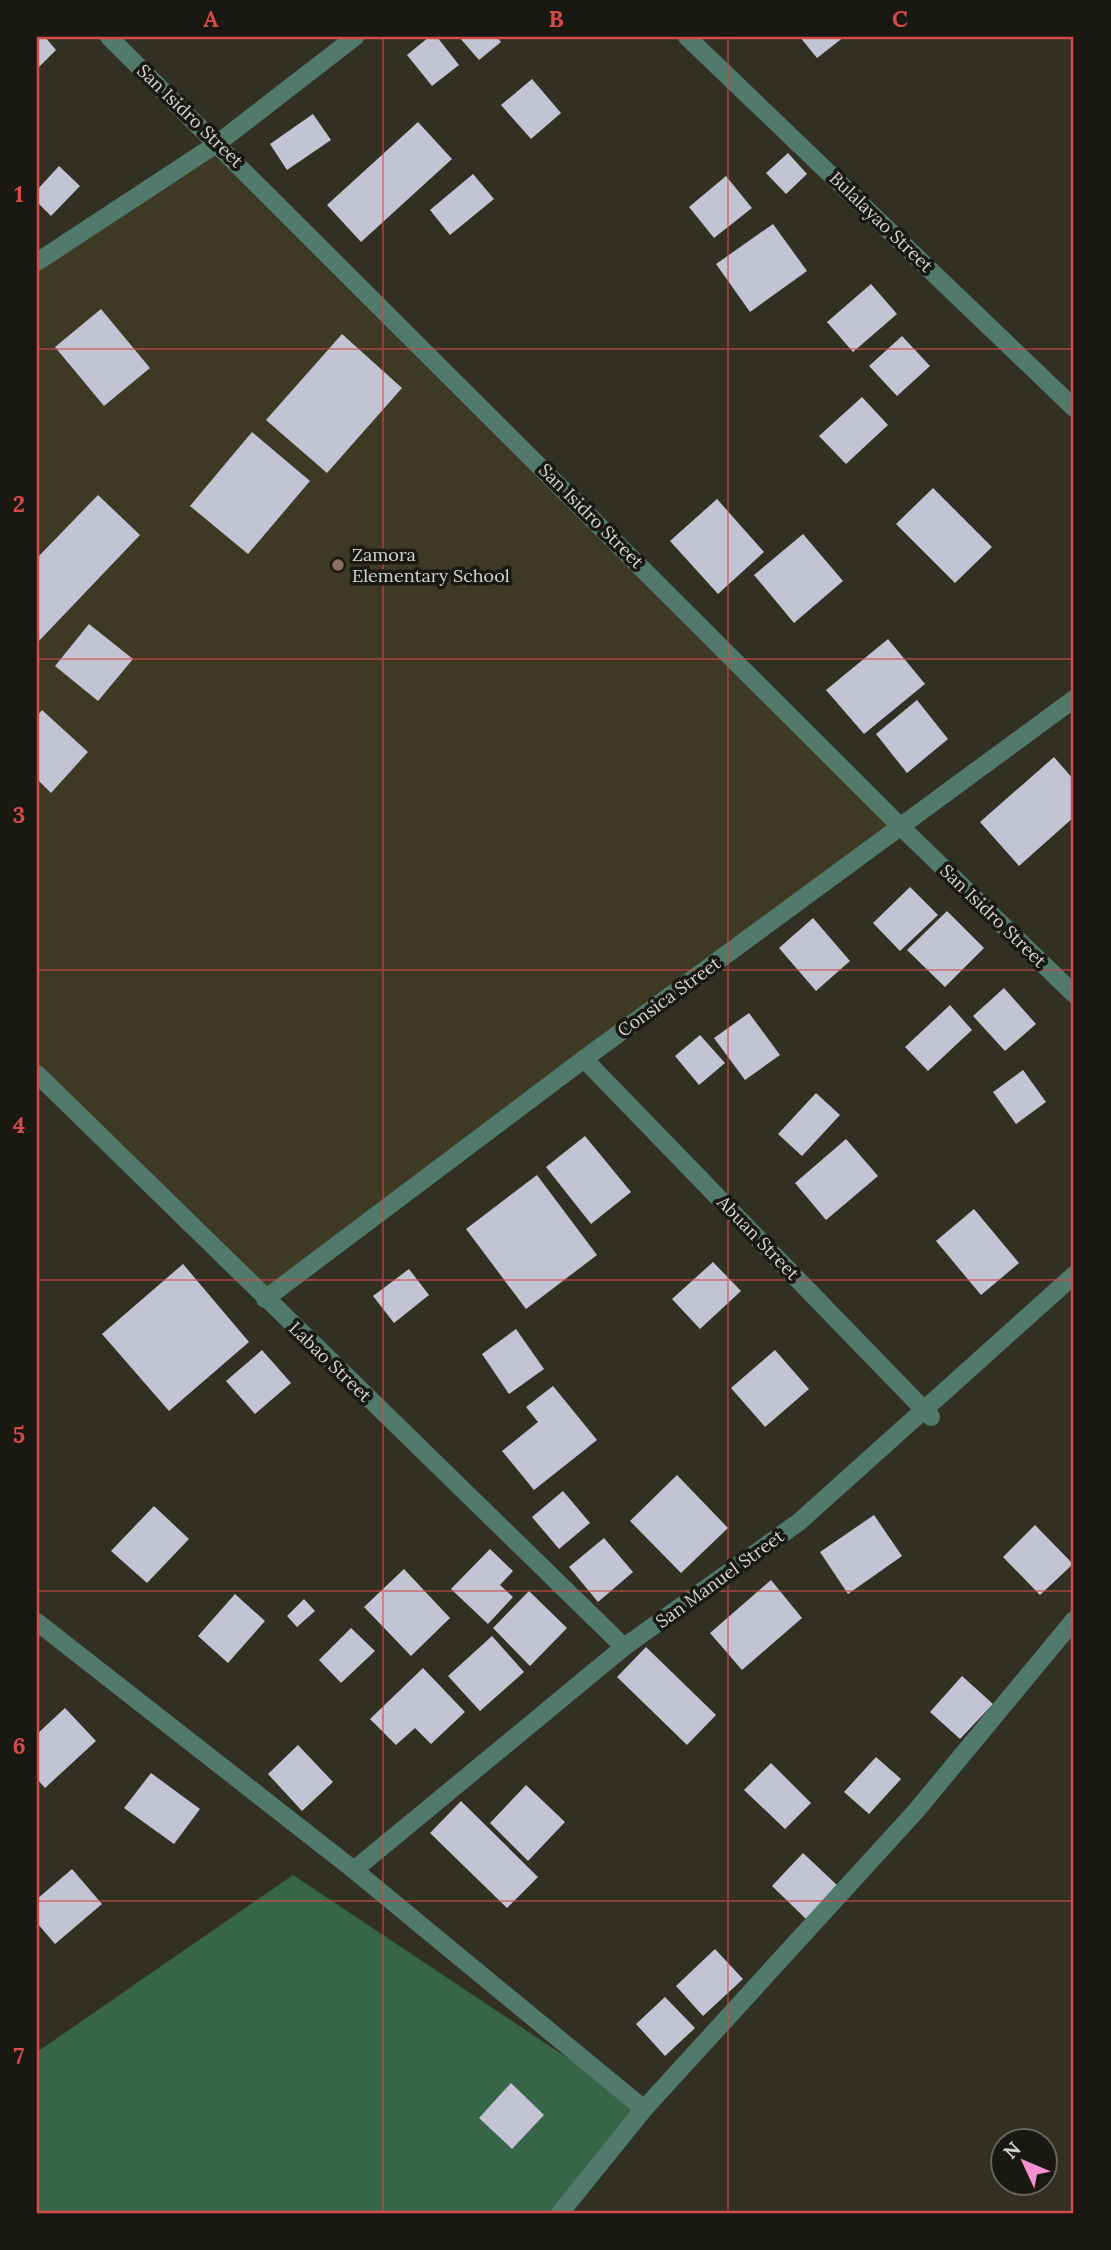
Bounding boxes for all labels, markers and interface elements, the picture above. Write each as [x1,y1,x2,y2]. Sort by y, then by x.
text: A [203,4,219,33]
text: B [548,4,564,33]
text: C [892,4,908,33]
street label: San Isidro Street [132,59,248,172]
street label: Bulalayao Street [825,166,938,277]
text: 1 [14,179,24,208]
street label: San Isidro Street [534,458,649,573]
text: 2 [13,489,25,518]
place label: Zamora Elementary School [352,543,510,587]
marker: Zamora Elementary School [330,557,346,573]
text: 3 [13,800,25,829]
street label: San Isidro Street [935,859,1051,972]
street label: Consica Street [613,951,725,1042]
text: 4 [13,1110,25,1139]
street label: Abuan Street [712,1190,804,1285]
street label: Labao Street [284,1316,377,1407]
text: 5 [13,1420,25,1449]
street label: San Manuel Street [651,1524,788,1633]
text: 6 [12,1731,26,1760]
text: 7 [14,2041,25,2070]
north arrow [988,2128,1058,2198]
text: N [998,2136,1026,2164]

